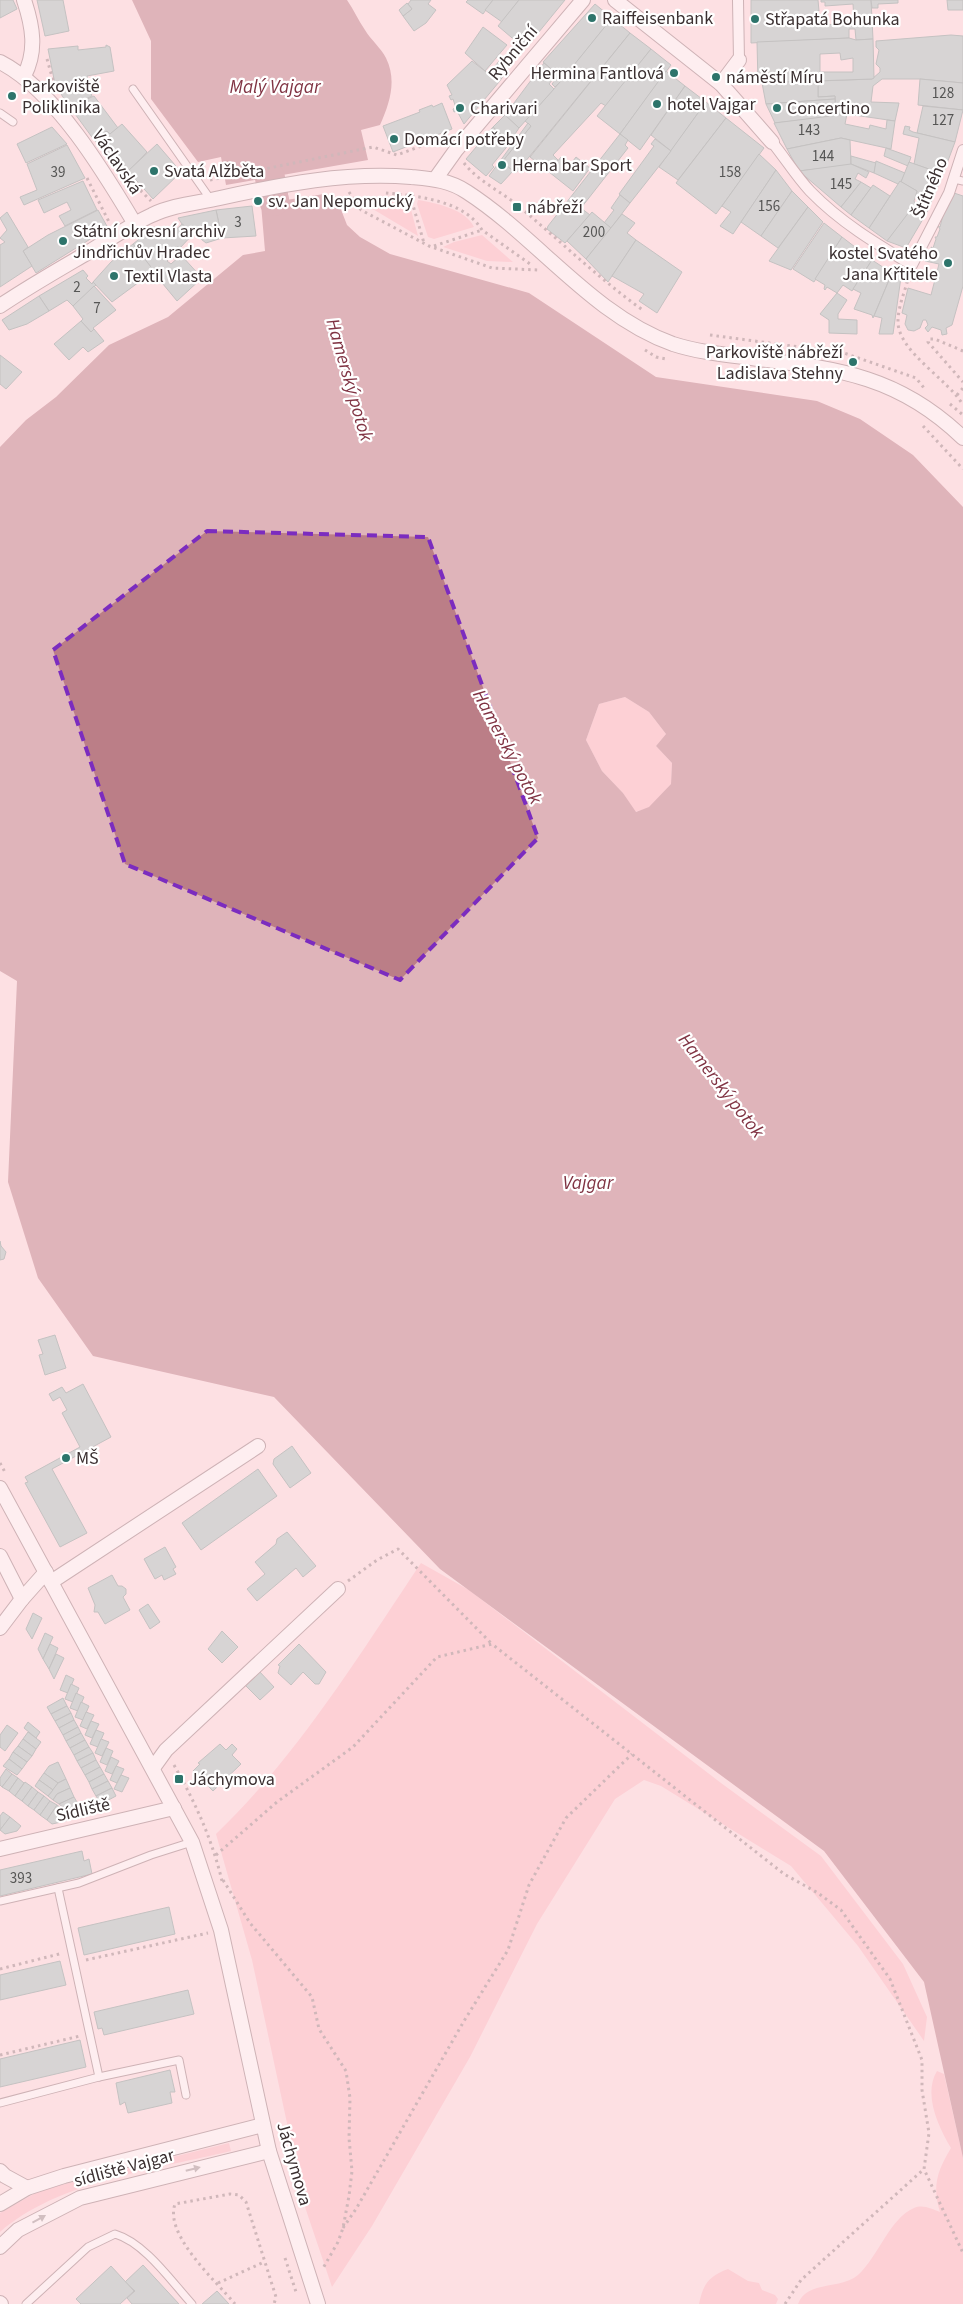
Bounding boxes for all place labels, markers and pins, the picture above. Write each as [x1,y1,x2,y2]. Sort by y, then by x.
place label: Raiffeisenbank [602,6,713,31]
place label: Střapatá Bohunka [765,7,900,32]
marker: Raiffeisenbank [586,12,598,24]
marker: Střapatá Bohunka [749,13,761,25]
place label: Hermina Fantlová [531,61,664,86]
place label: náměstí Míru [726,65,824,90]
marker: Hermina Fantlová [668,67,680,79]
marker: náměstí Míru [710,71,722,83]
place label: Parkoviště Poliklinika [22,74,101,120]
marker: Parkoviště Poliklinika [6,90,18,102]
place label: hotel Vajgar [667,92,756,117]
place label: Charivari [470,96,538,121]
place label: Concertino [787,96,870,121]
marker: hotel Vajgar [651,98,663,110]
marker: Charivari [454,102,466,114]
marker: Concertino [771,102,783,114]
place label: Domácí potřeby [404,127,524,152]
marker: Domácí potřeby [388,133,400,145]
place label: Herna bar Sport [512,153,632,178]
place label: Svatá Alžběta [164,159,264,184]
marker: Herna bar Sport [496,159,508,171]
marker: Svatá Alžběta [148,165,160,177]
place label: sv. Jan Nepomucký [268,189,414,214]
marker: sv. Jan Nepomucký [252,195,264,207]
place label: nábřeží [527,195,584,220]
marker: nábřeží [511,201,523,213]
place label: Státní okresní archiv Jindřichův Hradec [73,219,226,265]
marker: Státní okresní archiv Jindřichův Hradec [57,235,69,247]
place label: kostel Svatého Jana Křtitele [829,241,938,287]
marker: kostel Svatého Jana Křtitele [942,257,954,269]
place label: Textil Vlasta [124,264,212,289]
marker: Textil Vlasta [108,270,120,282]
place label: Parkoviště nábřeží Ladislava Stehny [706,340,844,386]
marker: Parkoviště nábřeží Ladislava Stehny [847,356,859,368]
place label: MŠ [76,1446,99,1471]
marker: MŠ [60,1452,72,1464]
place label: Jáchymova [189,1767,275,1792]
marker: Jáchymova [173,1773,185,1785]

